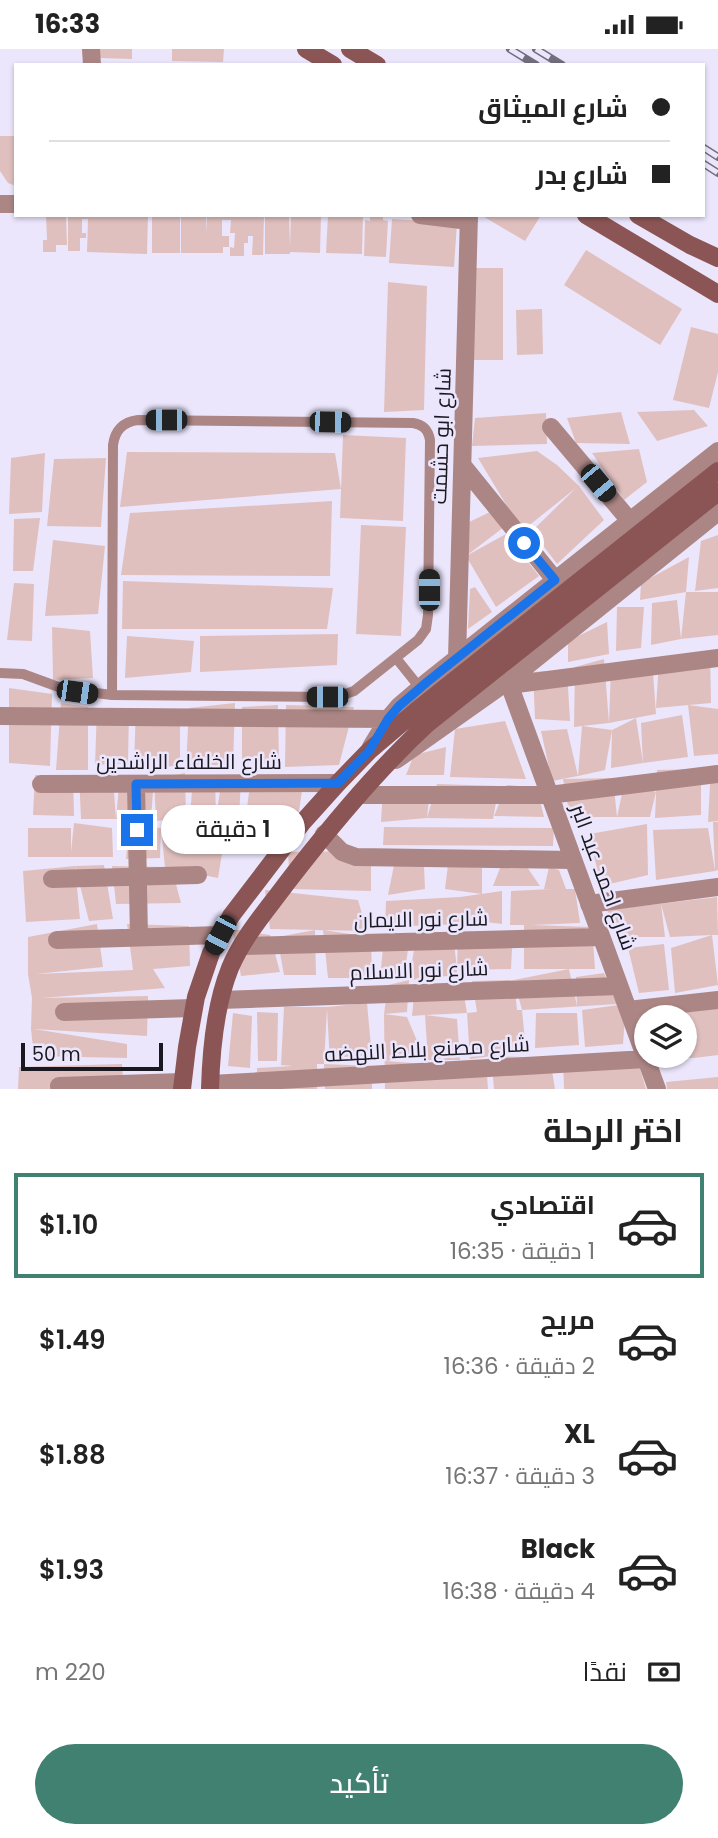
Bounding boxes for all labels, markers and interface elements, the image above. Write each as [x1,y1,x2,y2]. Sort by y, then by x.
text: 16:33 [35,6,100,42]
text: شارع الميثاق [478,90,628,126]
text: شارع بدر [536,157,628,193]
street label: شارع ابو حشمت [424,367,458,505]
car [146,410,188,431]
car [309,411,352,433]
car [577,460,620,506]
route start [508,527,540,559]
car [419,569,440,611]
car [55,679,100,705]
car [307,687,349,708]
street label: شارع الخلفاء الراشدين [96,747,282,776]
street label: شارع احمد عبد البر [564,799,644,954]
callout: 1 دقيقة [162,805,305,855]
text: 1 دقيقة [195,813,271,845]
route end [121,814,153,846]
street label: شارع نور الايمان [354,903,488,935]
car [201,912,240,958]
street label: شارع نور الاسلام [349,953,489,987]
map controls [634,1005,697,1068]
button: layers [634,1005,697,1068]
street label: شارع مصنع بلاط النهضه [324,1029,530,1069]
scale bar [21,1040,163,1072]
text: 50 m [32,1041,81,1068]
text: اختر الرحلة [543,1108,683,1153]
text: اقتصادي [490,1187,595,1223]
icon: car [616,1194,679,1257]
text: $1.10 [39,1207,98,1243]
text: 1 دقيقة · 16:35 [450,1235,595,1267]
text: مريح [540,1302,595,1338]
icon: car [616,1309,679,1372]
text: $1.49 [39,1322,106,1358]
text: 2 دقيقة · 16:36 [444,1350,595,1382]
text: XL [564,1416,595,1452]
icon: car [616,1424,679,1487]
text: $1.88 [39,1437,106,1473]
text: 3 دقيقة · 16:37 [445,1460,595,1492]
text: Black [521,1531,595,1567]
icon: car [616,1539,679,1602]
text: $1.93 [39,1552,104,1588]
text: 4 دقيقة · 16:38 [442,1575,595,1607]
icon: cash [645,1653,683,1691]
text: نقدًا [583,1654,627,1690]
text: 220 m [35,1656,106,1688]
button: تأكيد [35,1744,683,1824]

